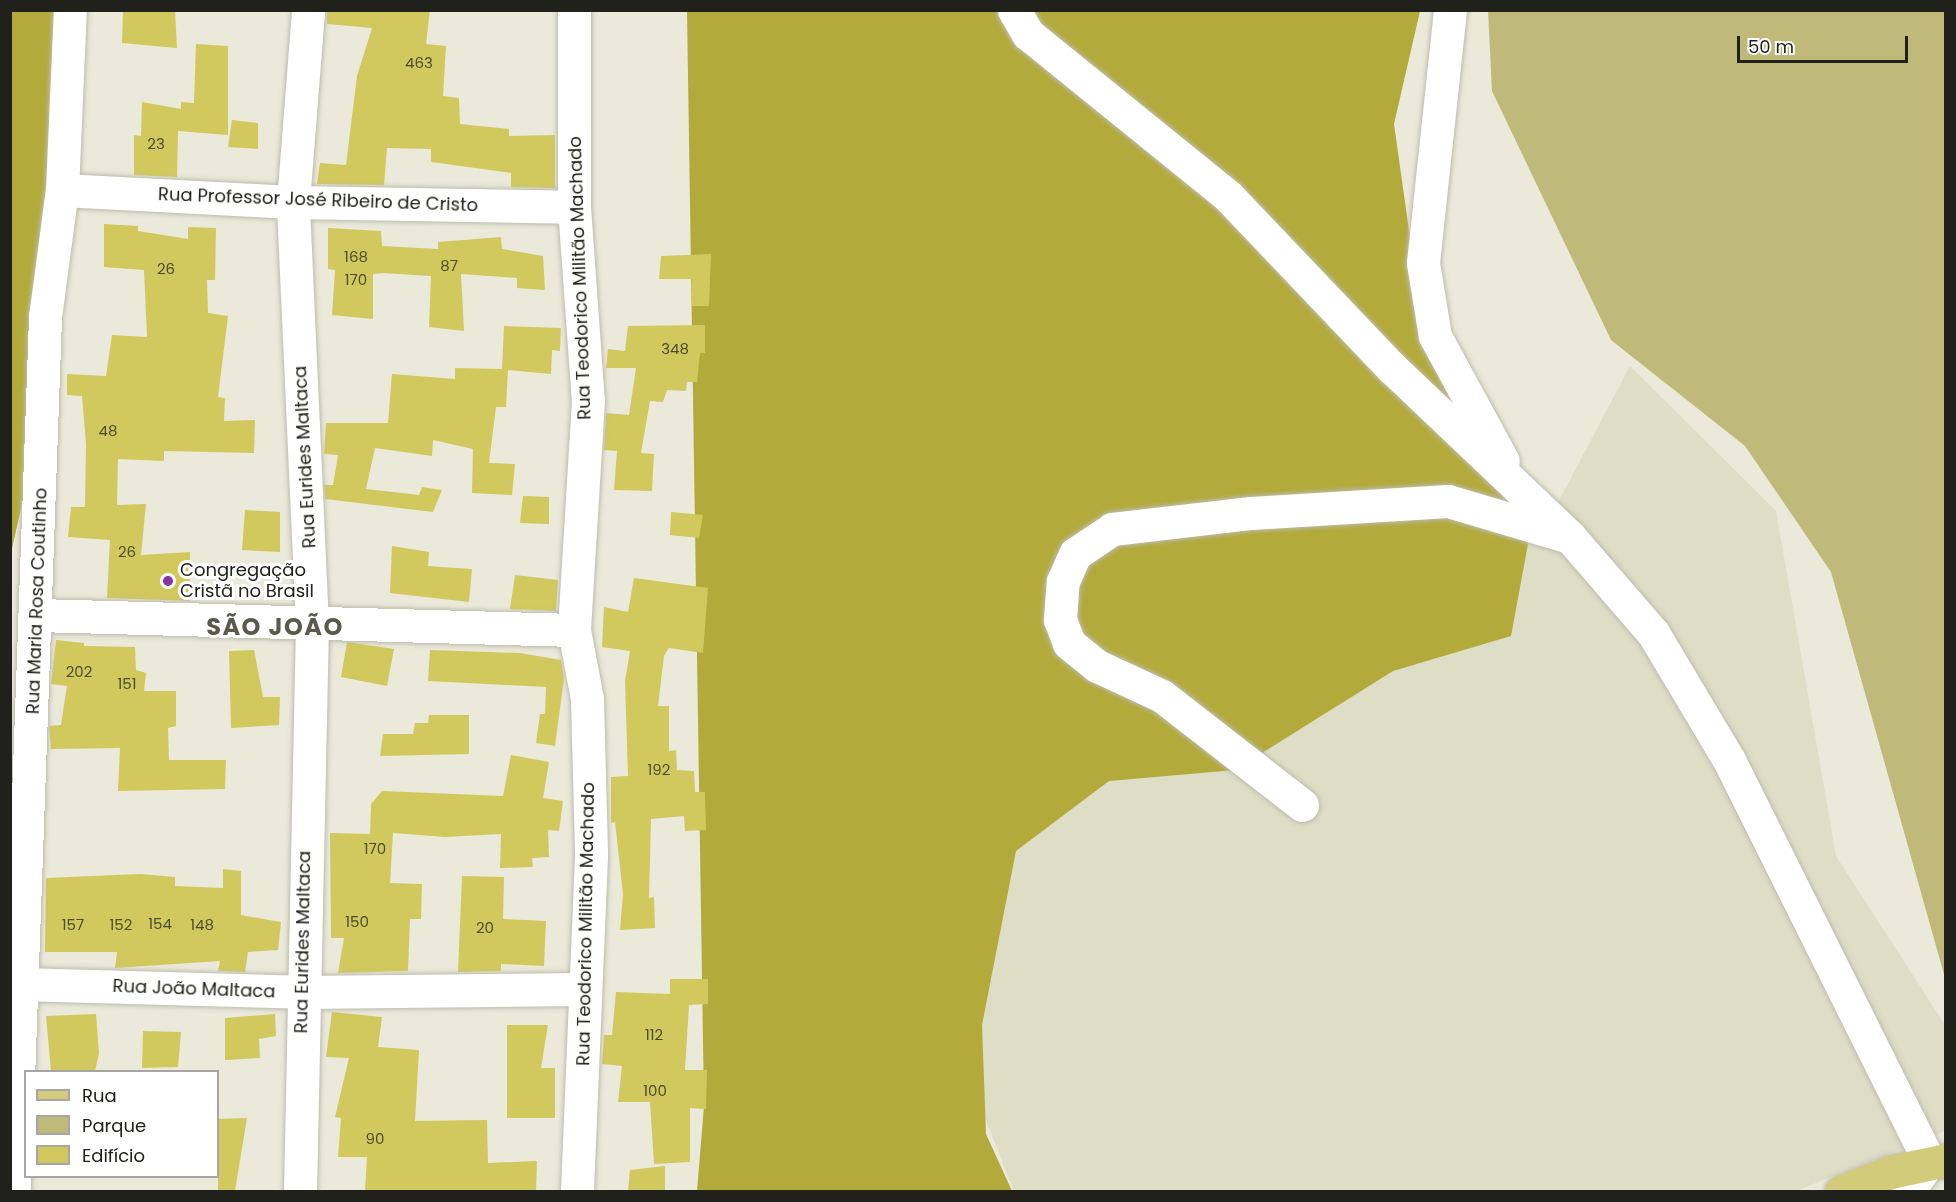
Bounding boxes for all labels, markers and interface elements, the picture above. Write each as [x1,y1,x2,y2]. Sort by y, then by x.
scale bar [1740,24,1911,62]
text: 50 m [1748,34,1794,59]
house number: 463 [405,54,433,72]
house number: 23 [147,135,165,153]
street label: Rua Teodorico Militão Machado [564,136,596,420]
street label: Rua Professor José Ribeiro de Cristo [158,184,478,216]
house number: 168 [344,248,368,266]
house number: 87 [440,257,458,275]
house number: 26 [157,260,175,278]
house number: 170 [345,271,367,289]
house number: 348 [661,340,689,358]
street label: Rua Eurides Maltaca [289,365,321,549]
house number: 48 [99,422,117,440]
street label: Rua Maria Rosa Coutinho [22,487,52,715]
house number: 26 [118,543,136,561]
place label: Congregação Cristã no Brasil [180,560,314,602]
marker: Congregação Cristã no Brasil [161,574,175,588]
district label: SÃO JOÃO [206,613,344,641]
house number: 202 [66,663,92,681]
house number: 151 [117,675,137,693]
house number: 192 [648,761,670,779]
street label: Rua Teodorico Militão Machado [573,782,599,1066]
house number: 170 [364,840,386,858]
street label: Rua Eurides Maltaca [291,850,315,1034]
house number: 150 [345,913,369,931]
house number: 154 [148,915,172,933]
house number: 157 [62,916,84,934]
house number: 152 [110,916,132,934]
house number: 148 [190,916,214,934]
house number: 20 [476,919,494,937]
street label: Rua João Maltaca [112,975,276,1003]
house number: 112 [645,1026,663,1044]
legend [24,1070,219,1178]
house number: 100 [643,1082,667,1100]
text: Rua [82,1083,117,1108]
text: Parque [82,1113,146,1138]
house number: 90 [366,1130,384,1148]
text: Edifício [82,1143,145,1168]

